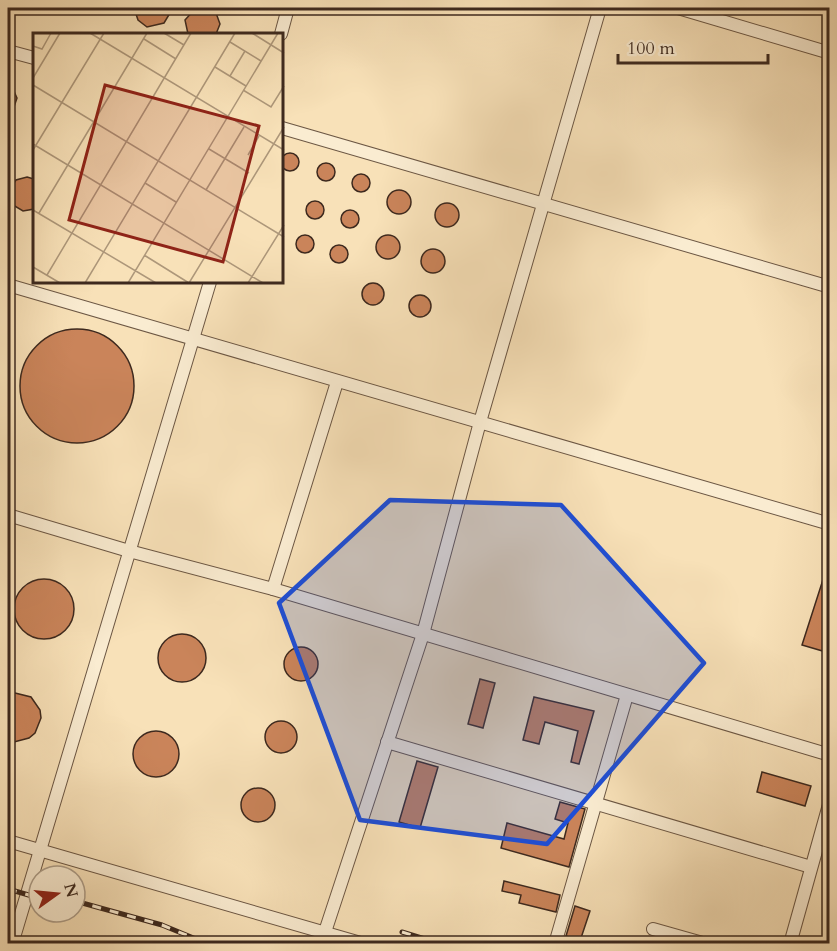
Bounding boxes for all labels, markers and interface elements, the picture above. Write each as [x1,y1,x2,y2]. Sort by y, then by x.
scale bar [618,27,768,65]
inset map [33,33,284,284]
text: 100 m [627,36,675,61]
north arrow [27,864,87,924]
text: N [58,881,83,900]

